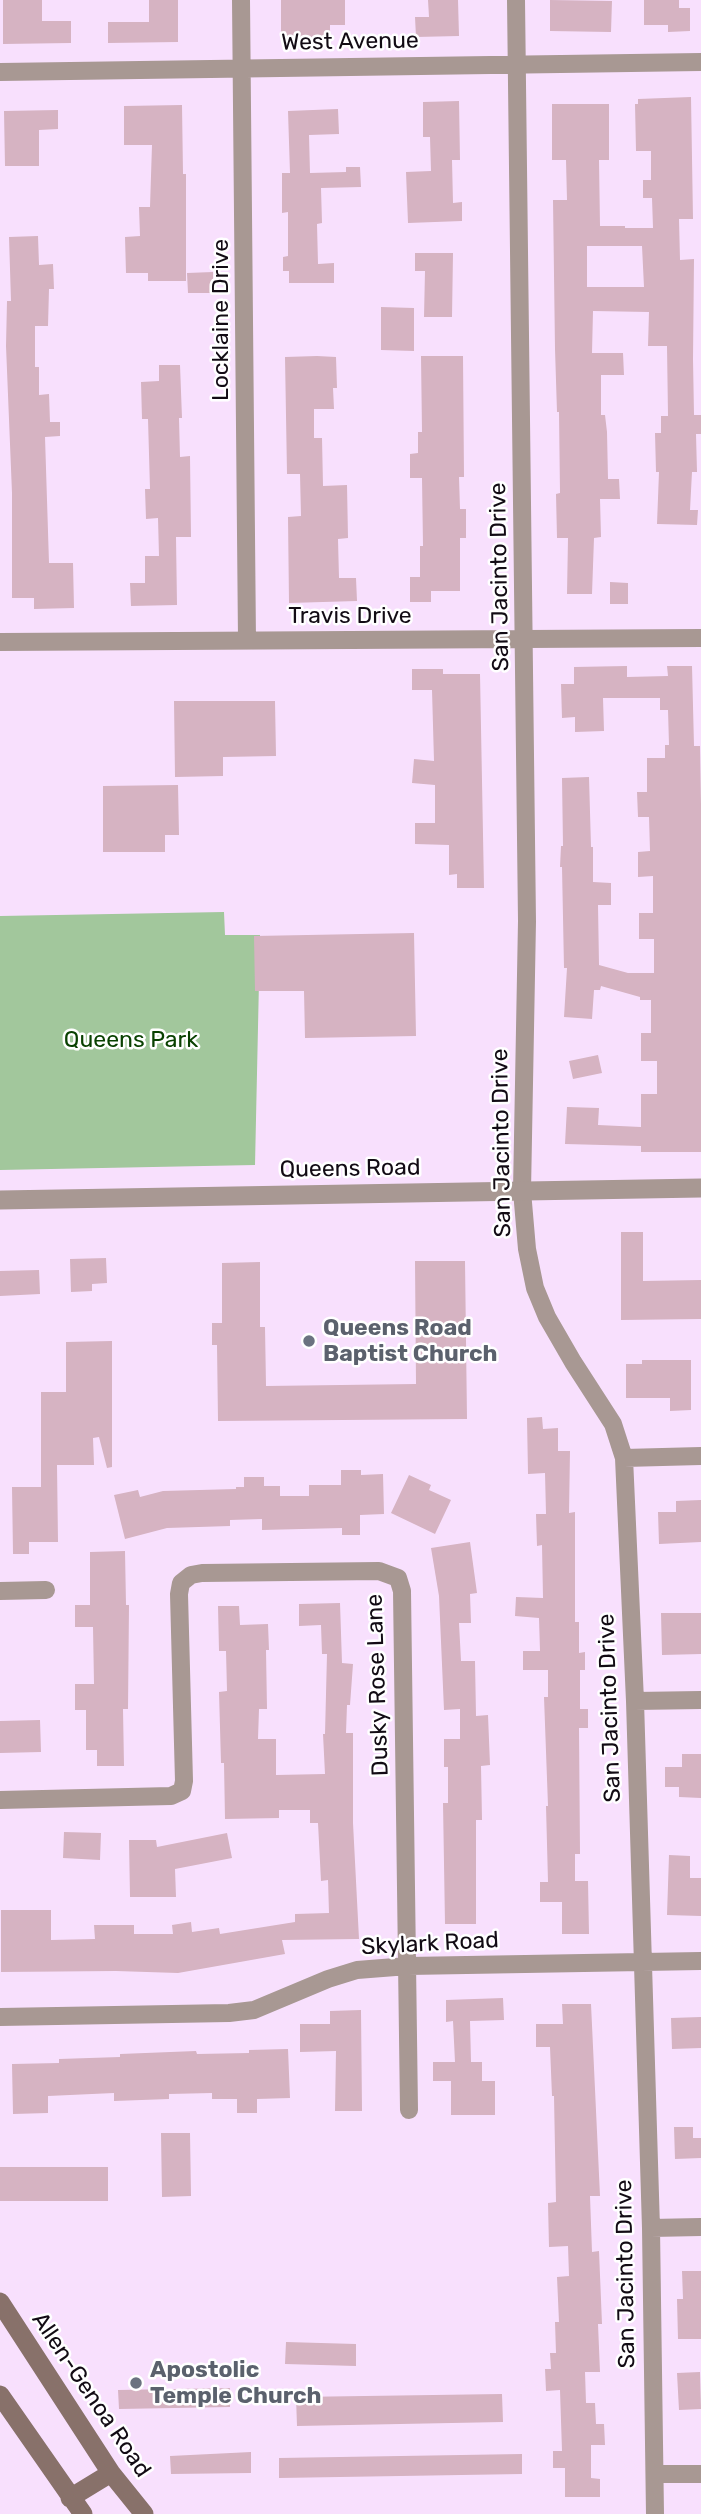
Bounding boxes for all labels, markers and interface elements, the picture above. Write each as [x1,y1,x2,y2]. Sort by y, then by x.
street label: West Avenue [281,27,419,57]
street label: Locklaine Drive [207,239,235,401]
street label: San Jacinto Drive [485,482,515,672]
street label: Travis Drive [288,602,412,630]
park label: Queens Park [64,1026,198,1054]
street label: San Jacinto Drive [487,1048,517,1238]
street label: Queens Road [279,1154,421,1184]
place label: Queens Road Baptist Church [323,1314,498,1368]
marker: Queens Road Baptist Church [301,1333,317,1349]
street label: Dusky Rose Lane [361,1593,395,1777]
street label: San Jacinto Drive [593,1613,627,1803]
street label: Skylark Road [360,1927,500,1961]
street label: San Jacinto Drive [611,2179,641,2369]
street label: Allen-Genoa Road [26,2307,156,2483]
place label: Apostolic Temple Church [150,2356,322,2410]
marker: Apostolic Temple Church [128,2375,144,2391]

